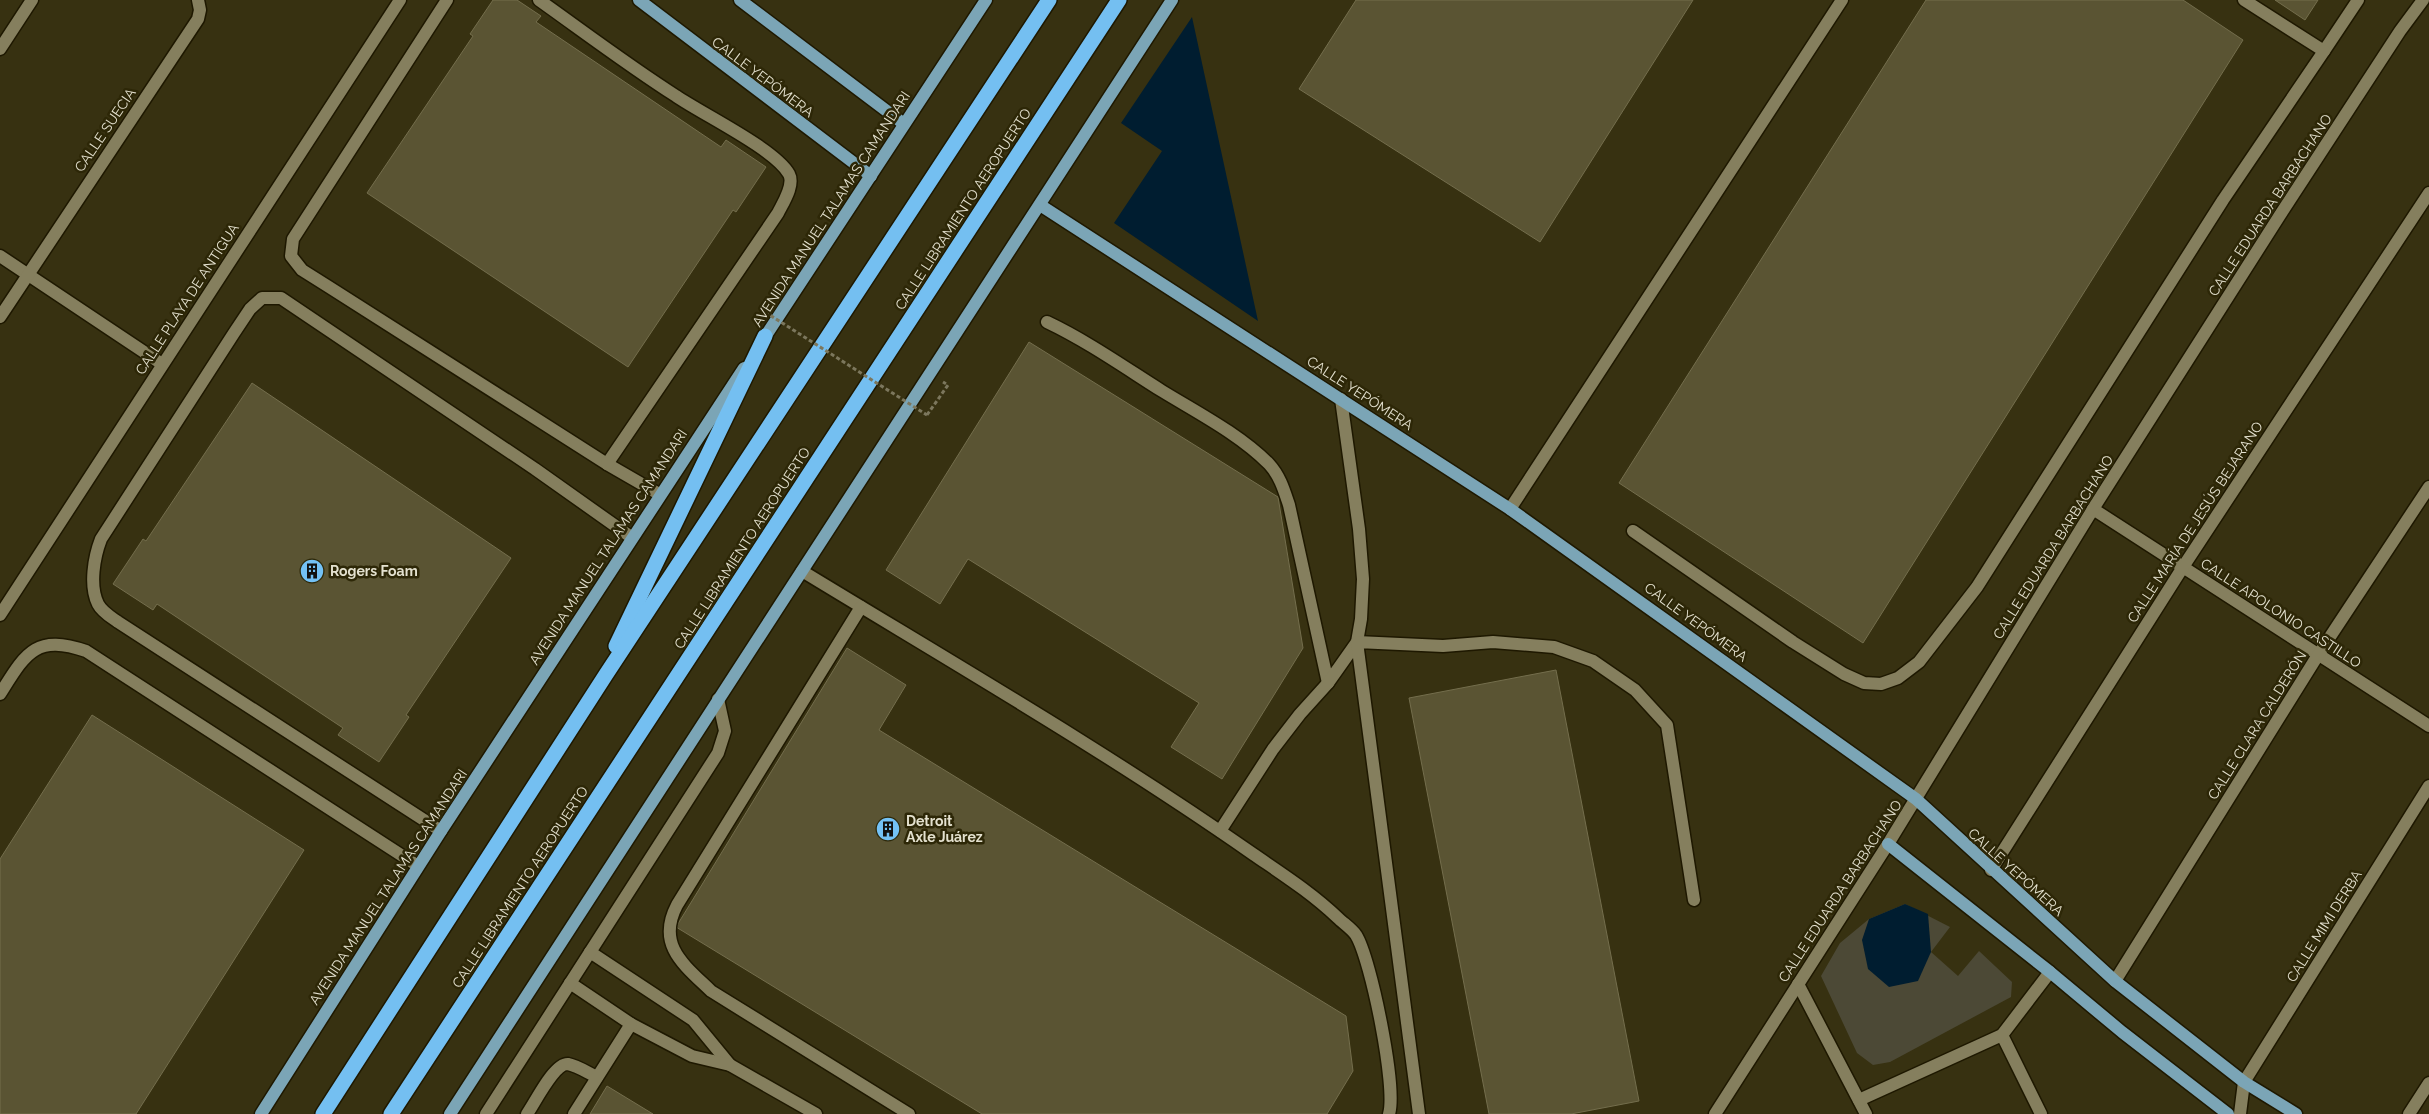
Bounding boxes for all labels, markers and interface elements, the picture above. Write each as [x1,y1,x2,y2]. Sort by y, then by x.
street label: CALLE YEPÓMERA [709,33,818,121]
street label: CALLE SUECIA [71,85,139,175]
street label: AVENIDA MANUEL TALAMAS CAMANDARI [749,88,913,330]
street label: CALLE LIBRAMIENTO AEROPUERTO [892,105,1034,313]
street label: CALLE EDUARDA BARBACHANO [2205,111,2335,299]
street label: CALLE PLAYA DE ANTIGUA [132,220,242,377]
street label: CALLE YEPÓMERA [1304,352,1417,434]
street label: CALLE MARÍA DE JESÚS BEJARANO [2123,418,2266,625]
street label: AVENIDA MANUEL TALAMAS CAMANDARI [526,426,690,668]
street label: CALLE LIBRAMIENTO AEROPUERTO [671,444,813,652]
street label: CALLE EDUARDA BARBACHANO [1990,452,2116,642]
street label: CALLE APOLONIO CASTILLO [2198,555,2364,671]
building icon: Rogers Foam [299,558,325,584]
place label: Rogers Foam [330,563,418,579]
street label: CALLE YEPÓMERA [1642,579,1752,665]
street label: CALLE CLARA CALDERÓN [2204,647,2309,802]
street label: AVENIDA MANUEL TALAMAS CAMANDARI [306,766,470,1008]
street label: CALLE LIBRAMIENTO AEROPUERTO [449,783,591,991]
street label: CALLE EDUARDA BARBACHANO [1775,797,1905,985]
place label: Detroit Axle Juárez [906,813,983,845]
building icon: Detroit Axle Juárez [875,816,901,842]
street label: CALLE YEPÓMERA [1965,824,2068,919]
street label: CALLE MIMI DERBA [2283,867,2365,985]

